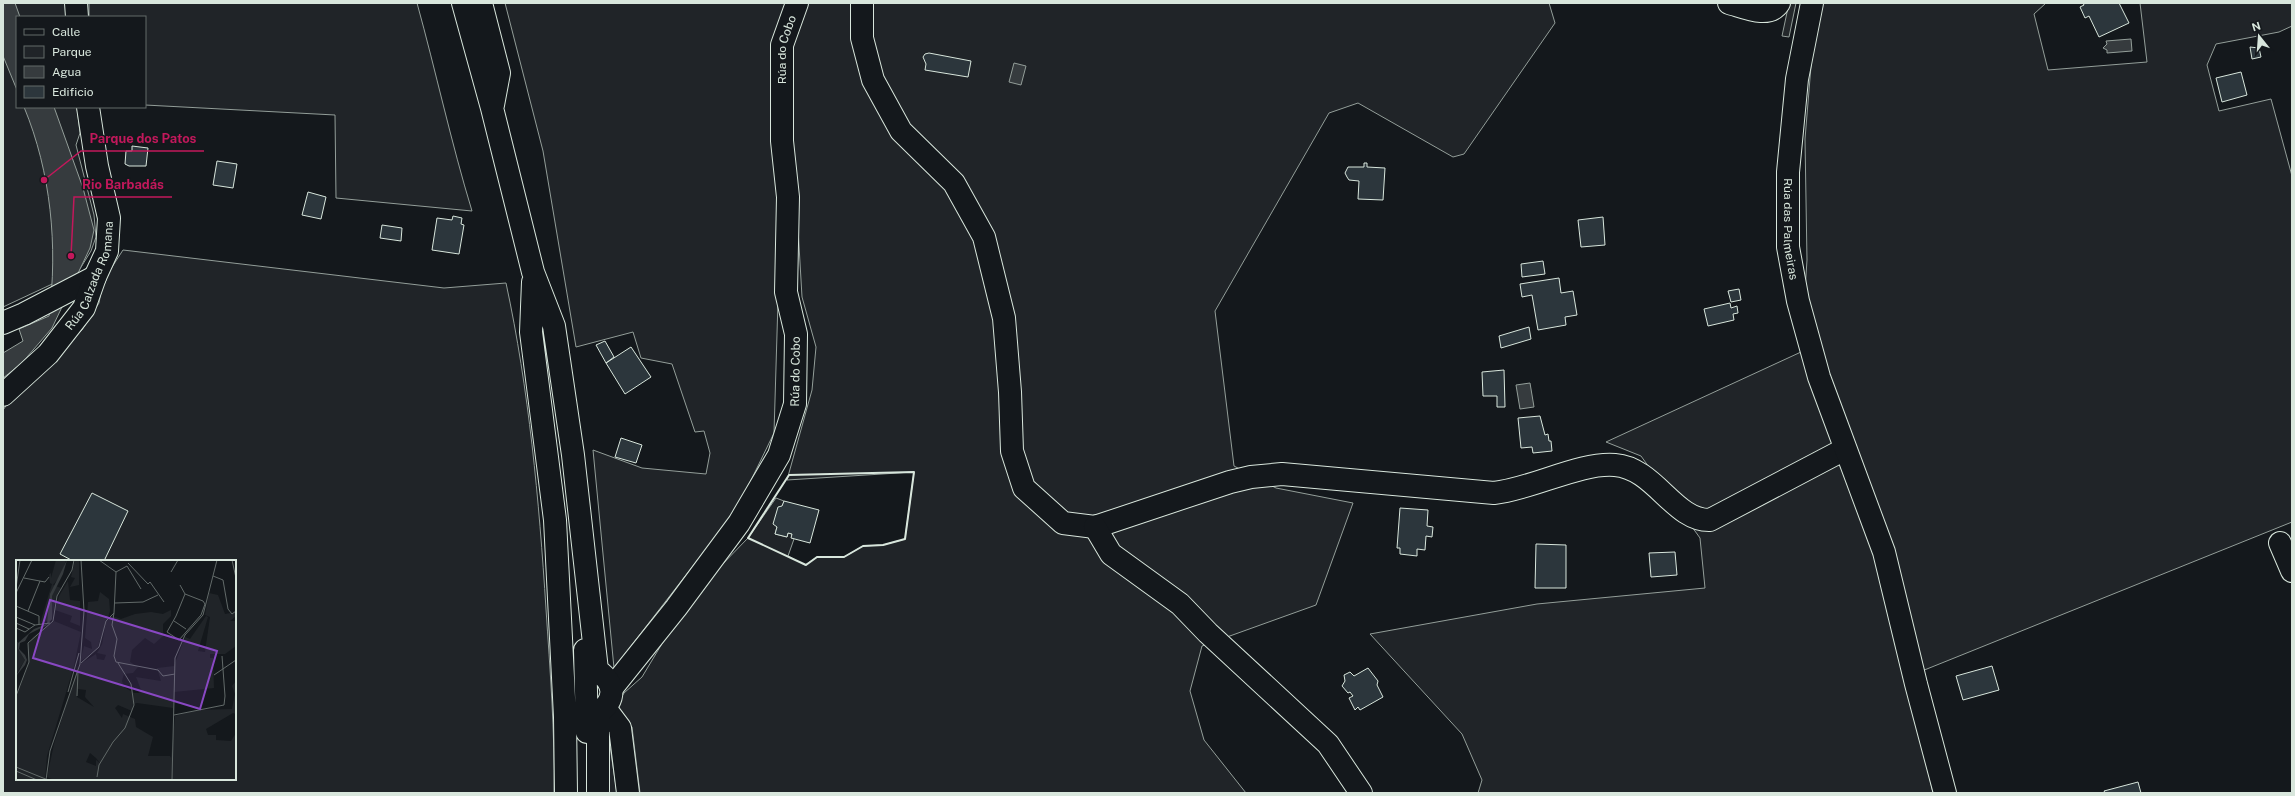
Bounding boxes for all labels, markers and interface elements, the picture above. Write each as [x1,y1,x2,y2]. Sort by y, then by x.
street label: Rúa do Cobo [775,13,799,84]
legend [16,16,146,108]
north arrow [2239,16,2279,56]
text: N [2250,19,2262,33]
text: Calle [52,25,81,39]
text: Parque [52,45,92,59]
text: Agua [52,65,81,79]
text: Edificio [52,85,94,99]
callout: Parque dos Patos [81,126,204,151]
text: Parque dos Patos [90,131,197,146]
callout: Rio Barbadás [74,172,172,197]
text: Rio Barbadás [82,177,164,192]
street label: Rúa das Palmeiras [1780,178,1801,281]
street label: Rúa Calzada Romana [62,221,116,333]
street label: Rúa do Cobo [788,336,803,407]
inset map [16,560,236,780]

